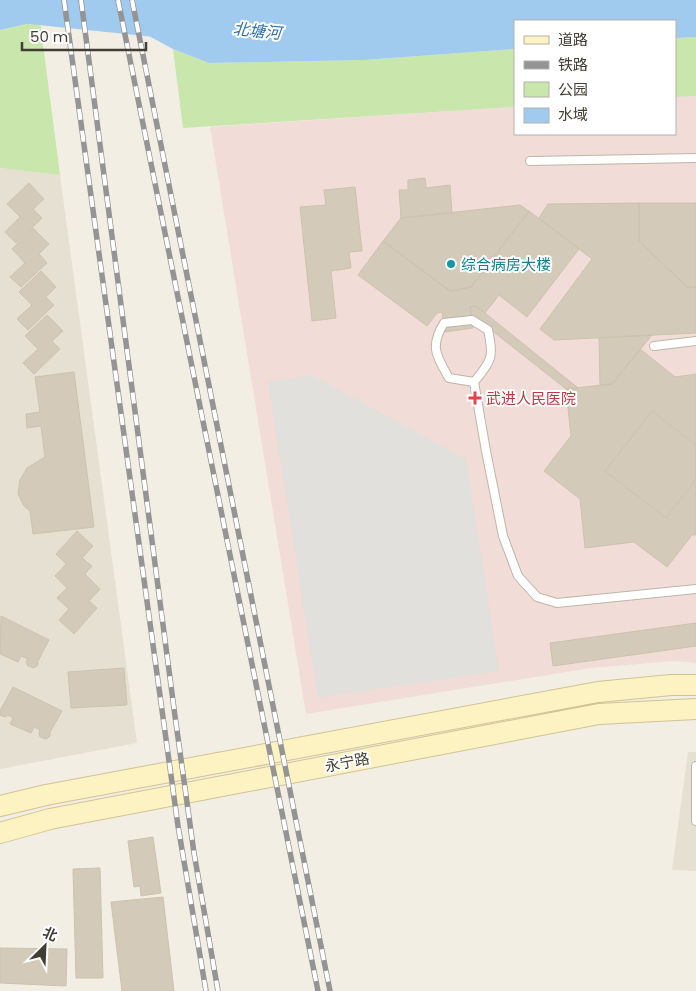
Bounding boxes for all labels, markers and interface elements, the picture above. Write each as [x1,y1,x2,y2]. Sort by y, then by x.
water label: 北塘河 [232,17,285,45]
scale bar [22,20,146,52]
legend [514,20,676,135]
text: 50 m [30,26,68,47]
text: 道路 [558,29,588,50]
text: 铁路 [558,54,588,75]
text: 公园 [558,79,588,100]
text: 水域 [558,104,588,125]
place label: 综合病房大楼 [461,254,551,275]
marker: 综合病房大楼 [445,258,457,270]
place label: 武进人民医院 [486,388,576,409]
marker: 武进人民医院 [468,391,482,405]
street label: 永宁路 [323,747,371,777]
north arrow [20,921,70,971]
text: 北 [40,922,61,946]

